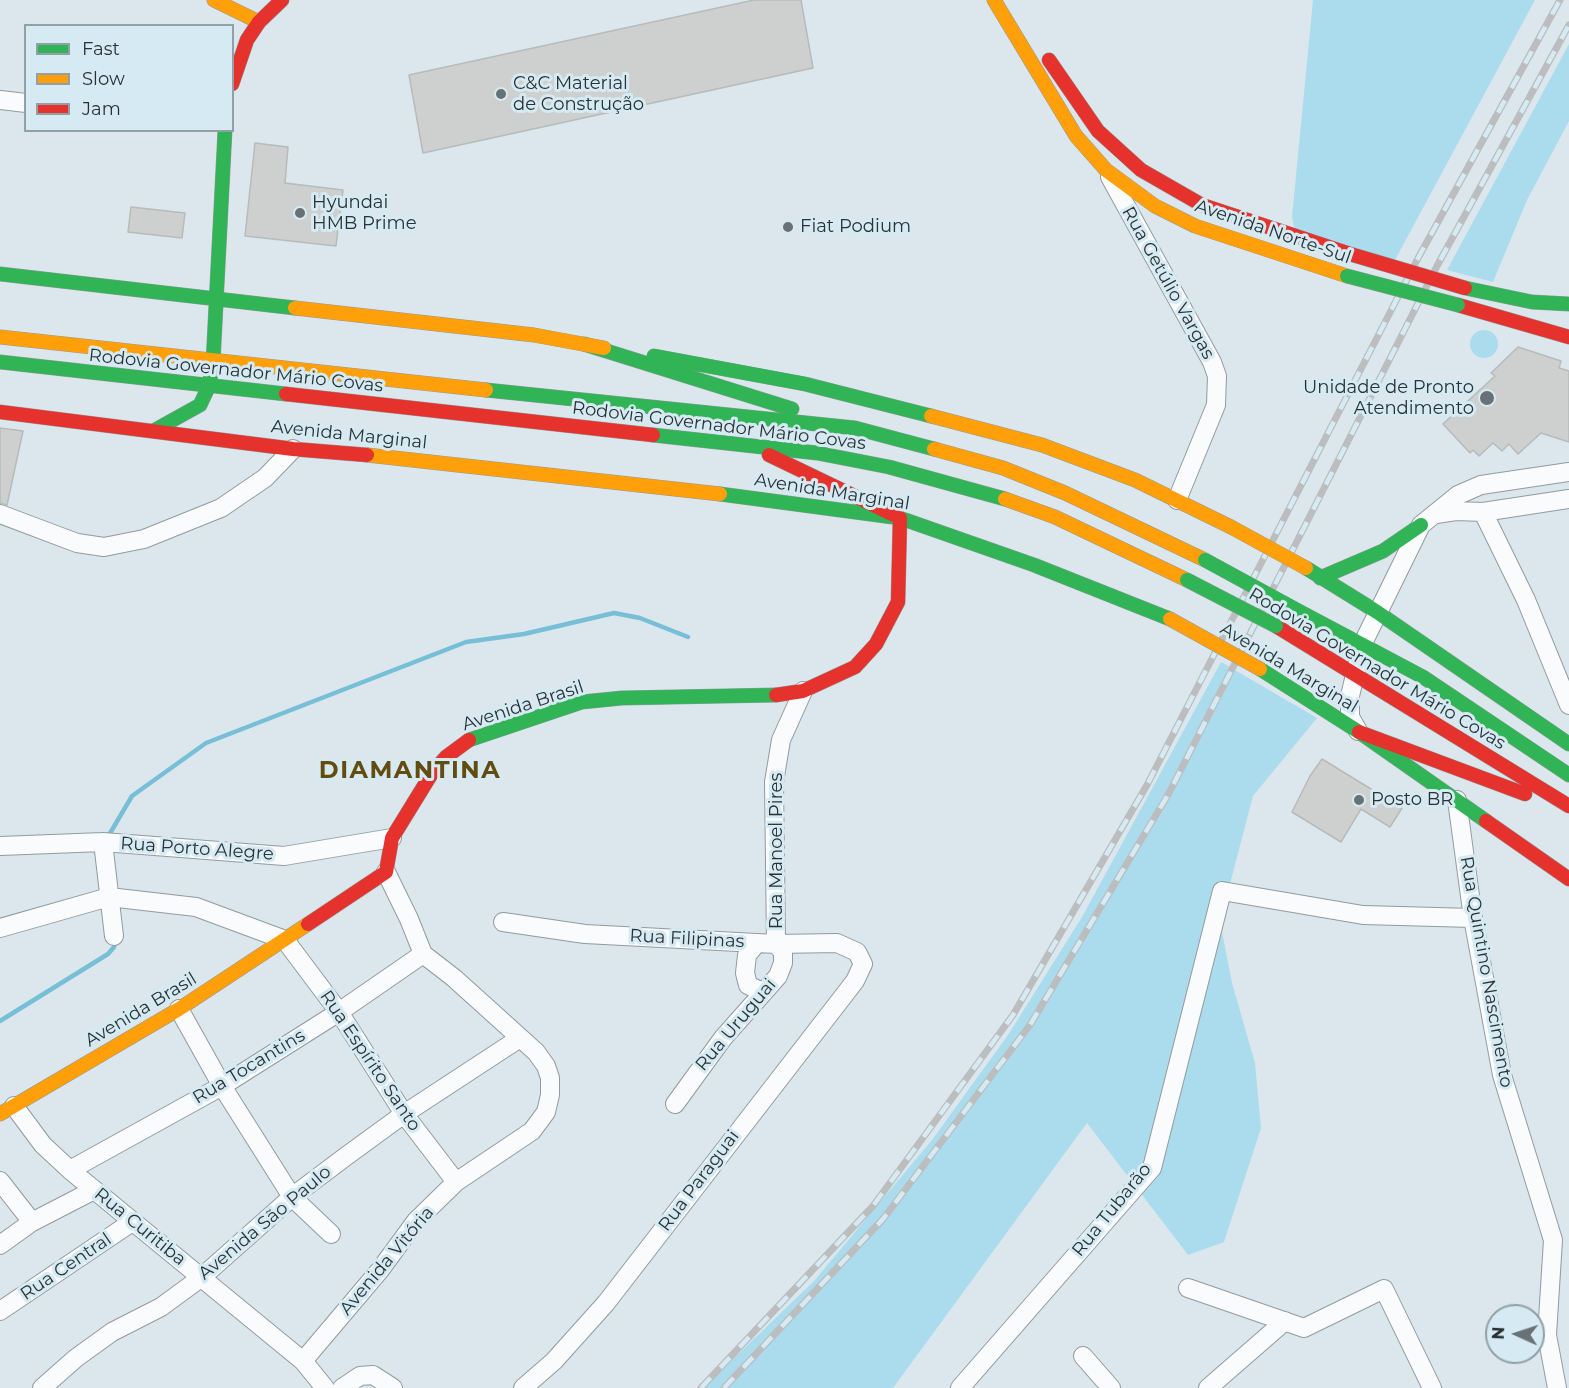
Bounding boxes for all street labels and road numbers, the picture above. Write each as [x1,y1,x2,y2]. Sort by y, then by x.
street label: Avenida Norte-Sul [1192,195,1354,269]
street label: Rua Getúlio Vargas [1117,203,1219,363]
street label: Rodovia Governador Mário Covas [88,345,384,397]
street label: Rodovia Governador Mário Covas [571,397,867,455]
street label: Avenida Marginal [270,416,428,454]
street label: Avenida Marginal [753,469,911,515]
street label: Rodovia Governador Mário Covas [1245,584,1509,754]
street label: Avenida Marginal [1216,618,1362,718]
street label: Avenida Brasil [460,676,586,736]
street label: Rua Manoel Pires [766,773,788,929]
street label: Rua Porto Alegre [120,833,274,865]
street label: Rua Quintino Nascimento [1455,855,1517,1089]
street label: Rua Filipinas [629,925,745,953]
street label: Avenida Brasil [81,968,201,1052]
street label: Rua Uruguai [691,974,781,1076]
street label: Rua Espírito Santo [315,987,425,1135]
street label: Rua Tocantins [189,1025,309,1109]
street label: Rua Paraguai [654,1126,744,1236]
street label: Rua Tubarão [1068,1159,1156,1261]
street label: Avenida São Paulo [194,1161,336,1285]
street label: Rua Curitiba [90,1183,190,1271]
street label: Avenida Vitória [335,1202,439,1320]
street label: Rua Central [16,1229,116,1305]

